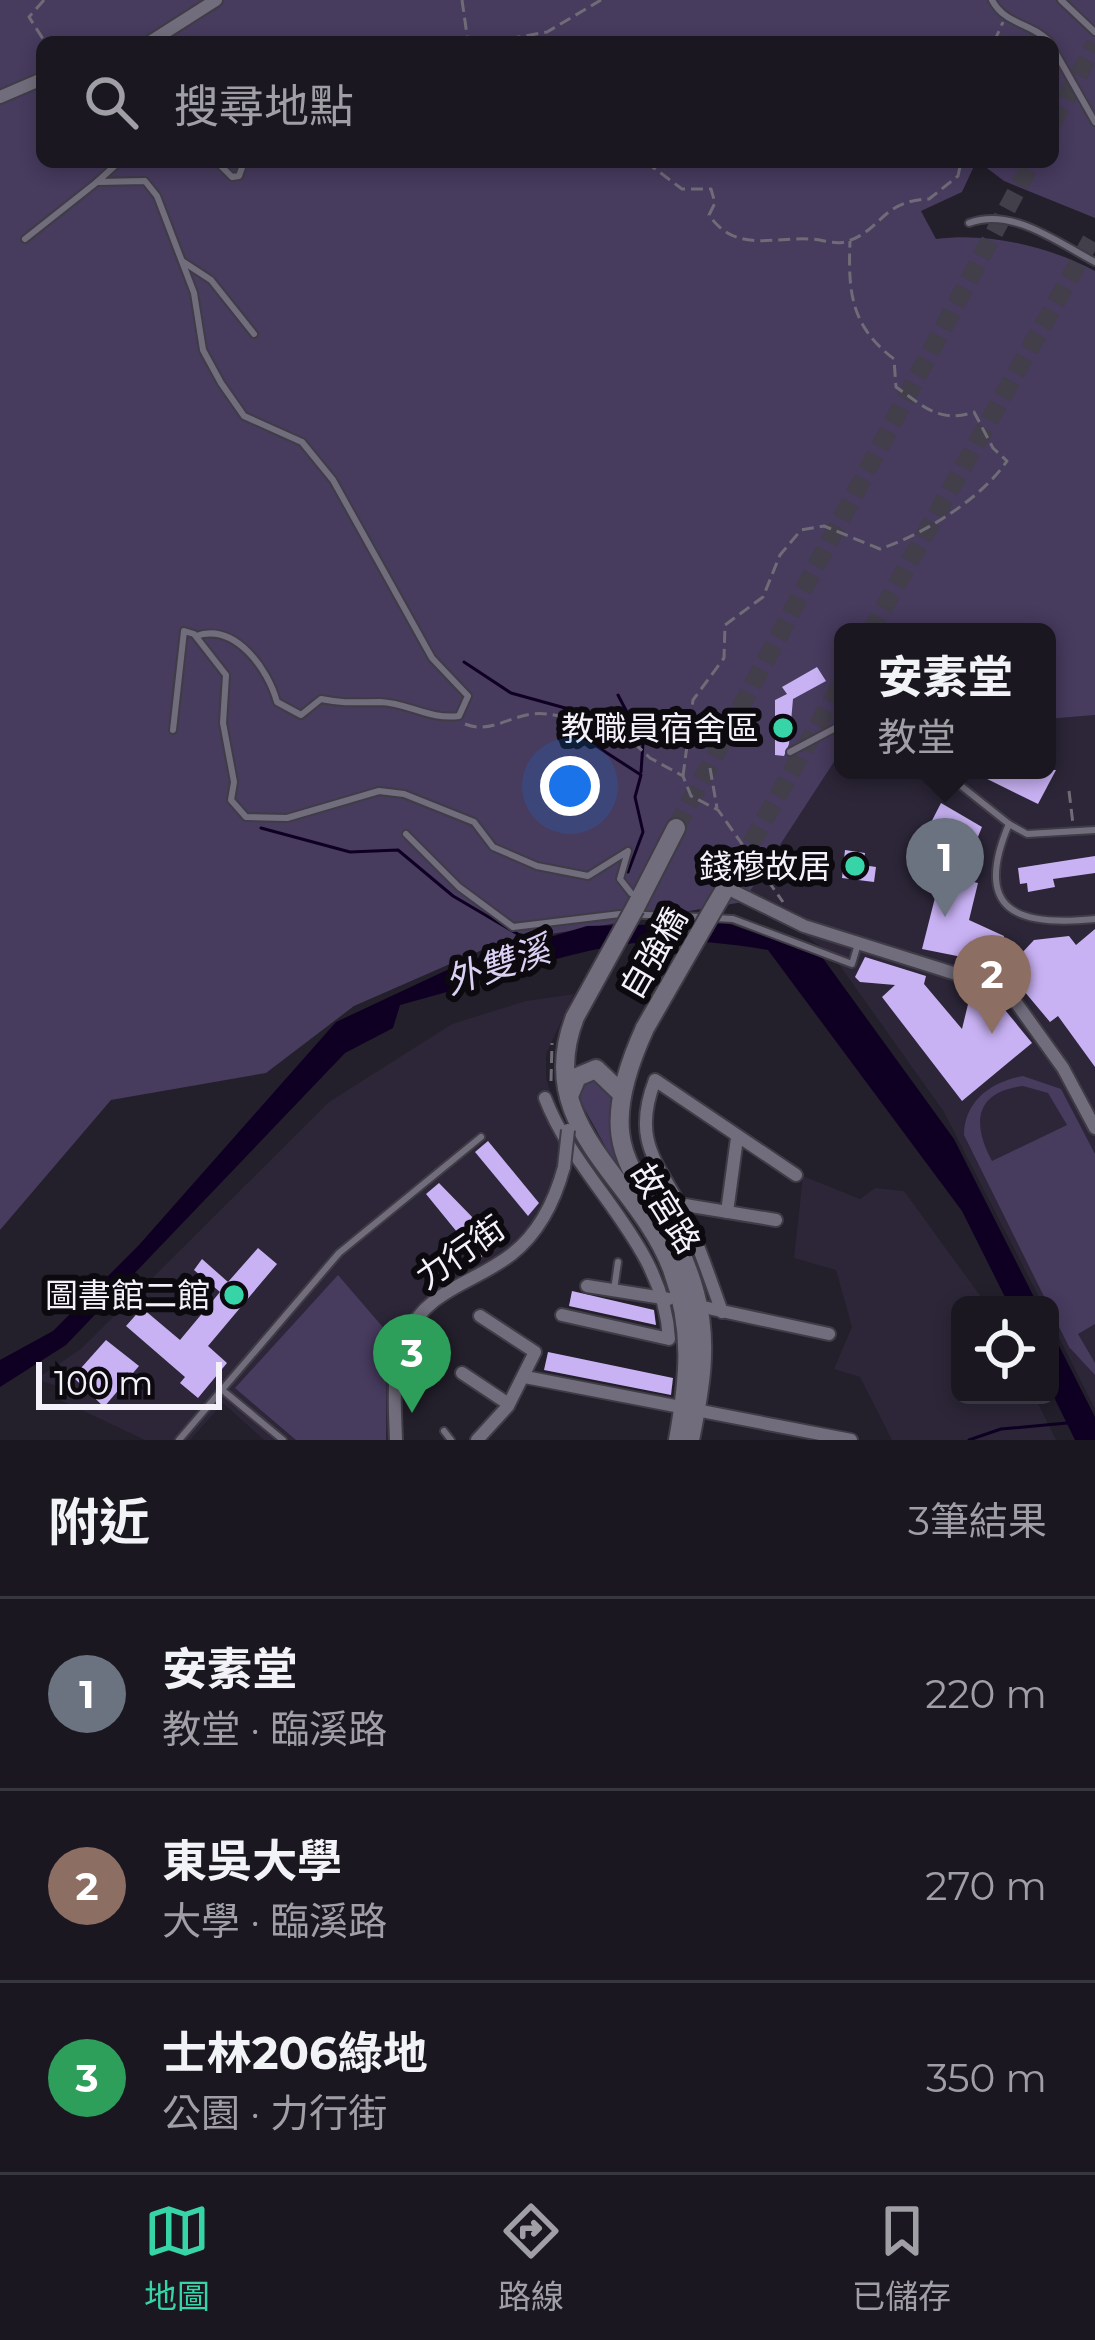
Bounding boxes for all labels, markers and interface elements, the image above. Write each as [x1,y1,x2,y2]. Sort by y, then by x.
search box [36,36,1059,168]
icon: search [78,69,144,135]
text: 搜尋地點 [174,78,354,133]
popup [834,623,1056,779]
text: 安素堂 [877,649,1013,704]
place label: 教職員宿舍區 [561,708,759,748]
text: 教堂 [877,713,956,761]
marker: 教職員宿舍區 [770,715,796,741]
your location [540,756,600,816]
pin: 1 [906,818,984,917]
place label: 錢穆故居 [699,846,831,886]
marker: 錢穆故居 [842,853,868,879]
street label: 自強橋 [611,900,695,1006]
water label: 外雙溪 [439,925,560,1003]
pin: 2 [953,935,1031,1034]
street label: 故宮路 [623,1155,709,1261]
street label: 力行街 [408,1207,512,1297]
place label: 圖書館二館 [45,1275,210,1315]
marker: 圖書館二館 [221,1282,247,1308]
map controls [951,1296,1059,1404]
button: locate [951,1296,1059,1404]
pin: 3 [373,1314,451,1413]
scale bar [36,1356,222,1409]
text: 100 m [54,1363,153,1403]
text: 附近 [48,1491,150,1553]
text: 3筆結果 [908,1497,1047,1545]
text: 安素堂 [162,1641,297,1696]
text: 1 [79,1670,95,1718]
text: 220 m [925,1670,1047,1718]
text: 教堂 · 臨溪路 [162,1705,387,1753]
text: 東吳大學 [162,1833,342,1888]
text: 2 [75,1862,99,1910]
text: 270 m [925,1862,1047,1910]
text: 大學 · 臨溪路 [162,1897,387,1945]
text: 士林206綠地 [162,2025,428,2080]
text: 3 [75,2054,99,2102]
text: 350 m [926,2054,1047,2102]
text: 公園 · 力行街 [162,2089,387,2137]
tab: 地圖 [144,2198,210,2318]
tab: 路線 [498,2198,564,2318]
tab: 已儲存 [852,2198,951,2318]

